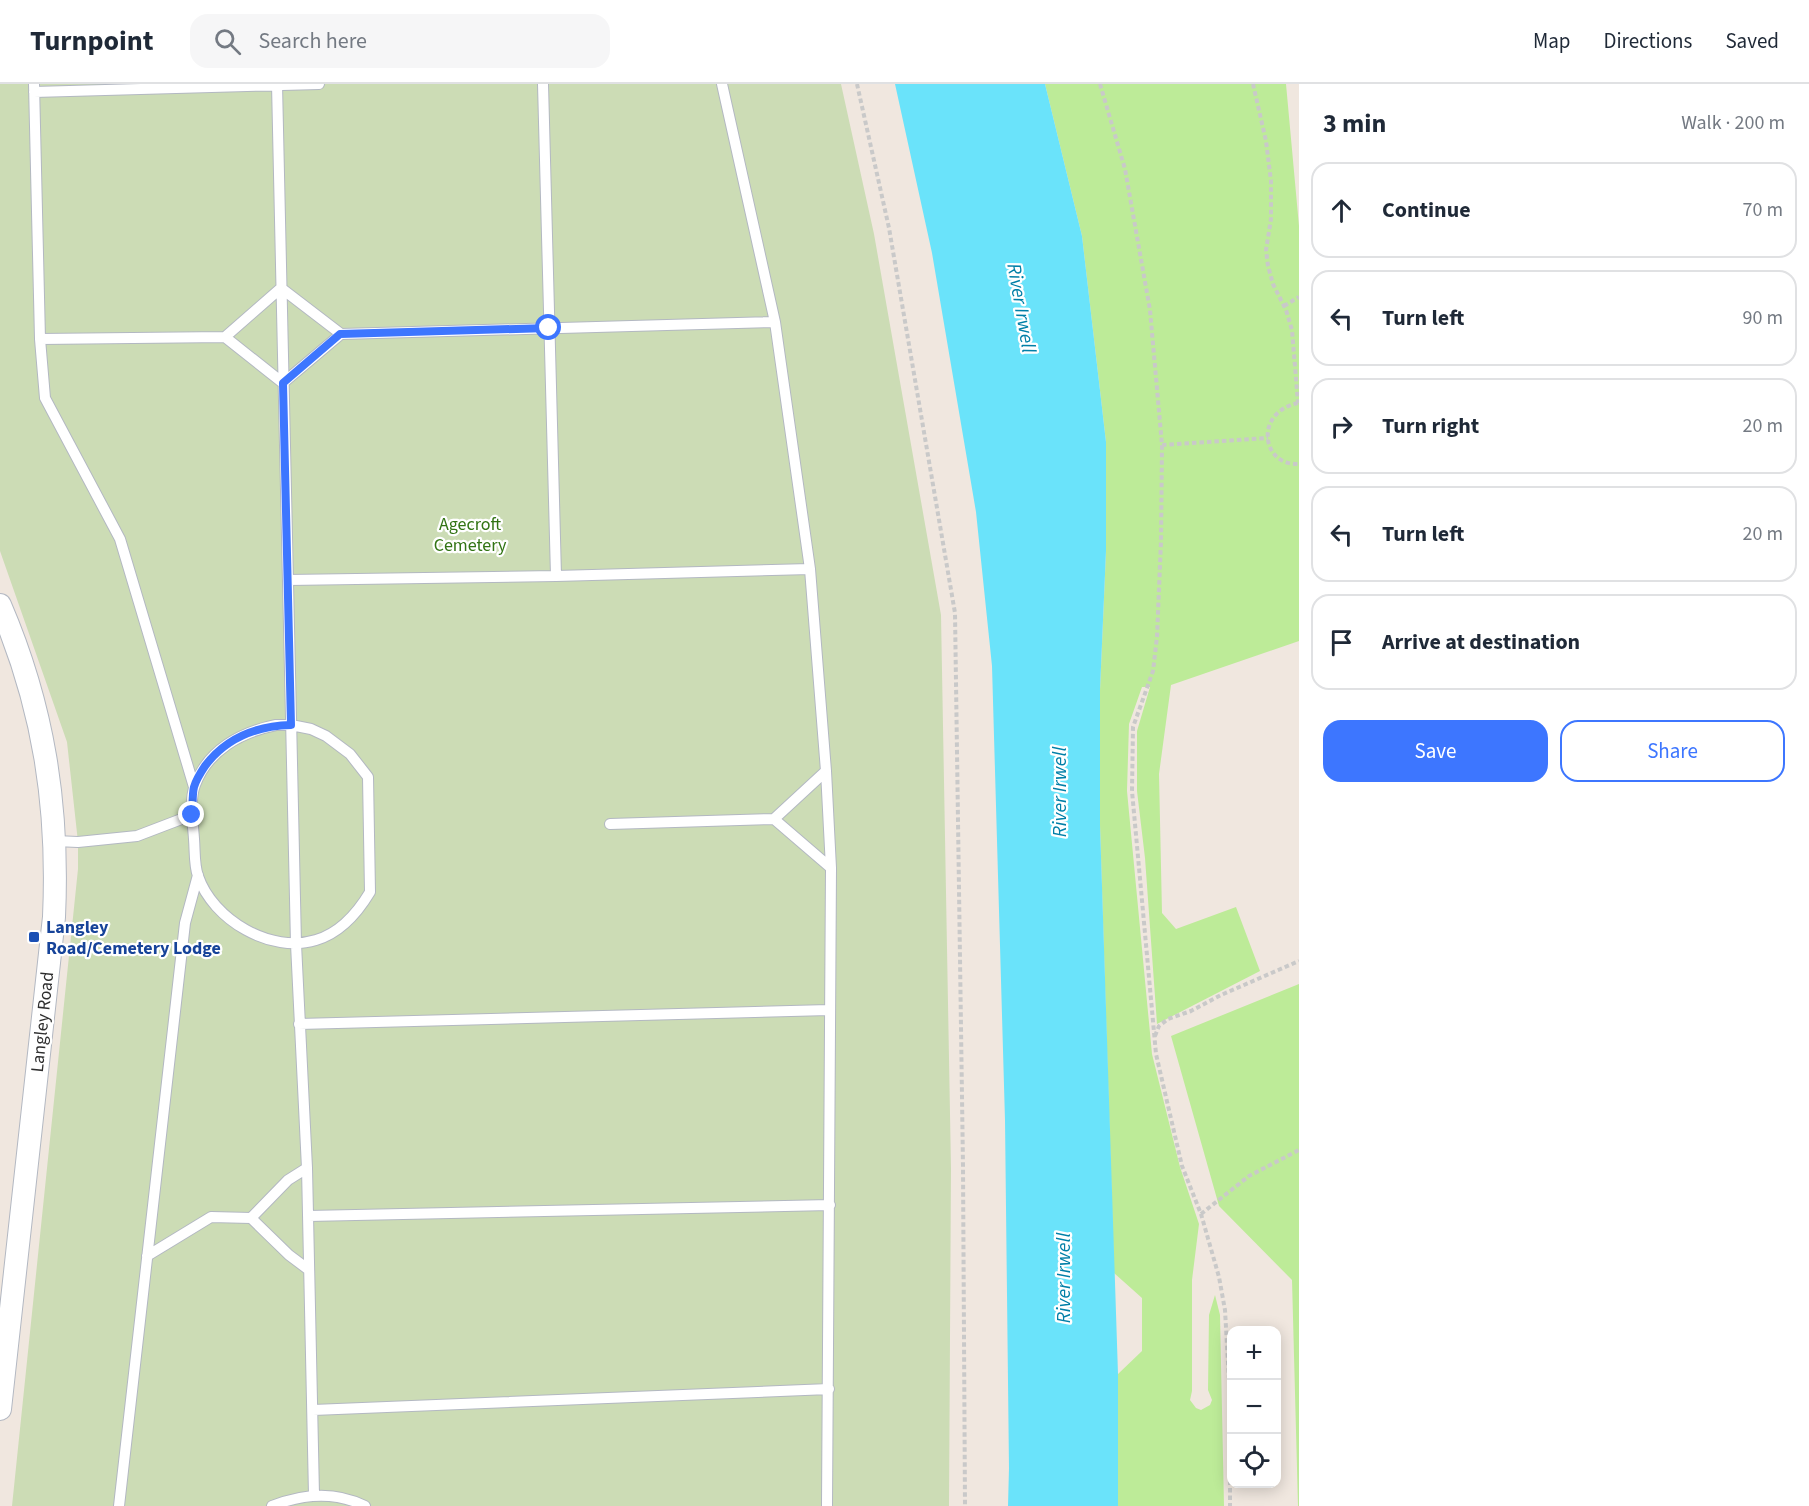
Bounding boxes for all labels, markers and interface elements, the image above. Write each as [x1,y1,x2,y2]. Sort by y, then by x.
search box [190,14,610,68]
text: Turnpoint [30,21,154,61]
icon: search [211,25,244,58]
text: Search here [259,25,367,57]
text: Map [1533,26,1571,56]
text: Directions [1604,26,1692,56]
text: Saved [1725,26,1779,56]
text: 3 min [1323,105,1386,142]
text: Walk · 200 m [1681,109,1785,137]
icon: ahead [1325,194,1358,227]
text: Continue [1382,194,1471,226]
text: 70 m [1743,196,1783,224]
water label: River Irwell [999,261,1043,355]
icon: left [1325,302,1358,335]
text: Turn left [1382,302,1464,334]
text: 90 m [1743,304,1783,332]
route start [535,314,561,340]
icon: right [1325,410,1358,443]
text: Turn right [1382,410,1479,442]
text: 20 m [1743,412,1783,440]
park label: Agecroft Cemetery [434,512,507,558]
icon: left [1325,518,1358,551]
text: Turn left [1382,518,1464,550]
text: 20 m [1743,520,1783,548]
icon: arrive [1325,626,1358,659]
text: Arrive at destination [1382,626,1580,658]
button: Save [1323,720,1548,782]
button: Share [1560,720,1785,782]
water label: River Irwell [1046,747,1074,837]
route end [178,801,204,827]
place label: Langley Road/Cemetery Lodge [46,915,221,961]
marker: Langley Road/Cemetery Lodge [27,930,41,944]
street label: Langley Road [25,971,60,1074]
water label: River Irwell [1050,1233,1078,1323]
map controls [1227,1326,1281,1488]
button: + [1227,1326,1281,1380]
button: − [1227,1380,1281,1434]
button: locate [1227,1434,1281,1488]

